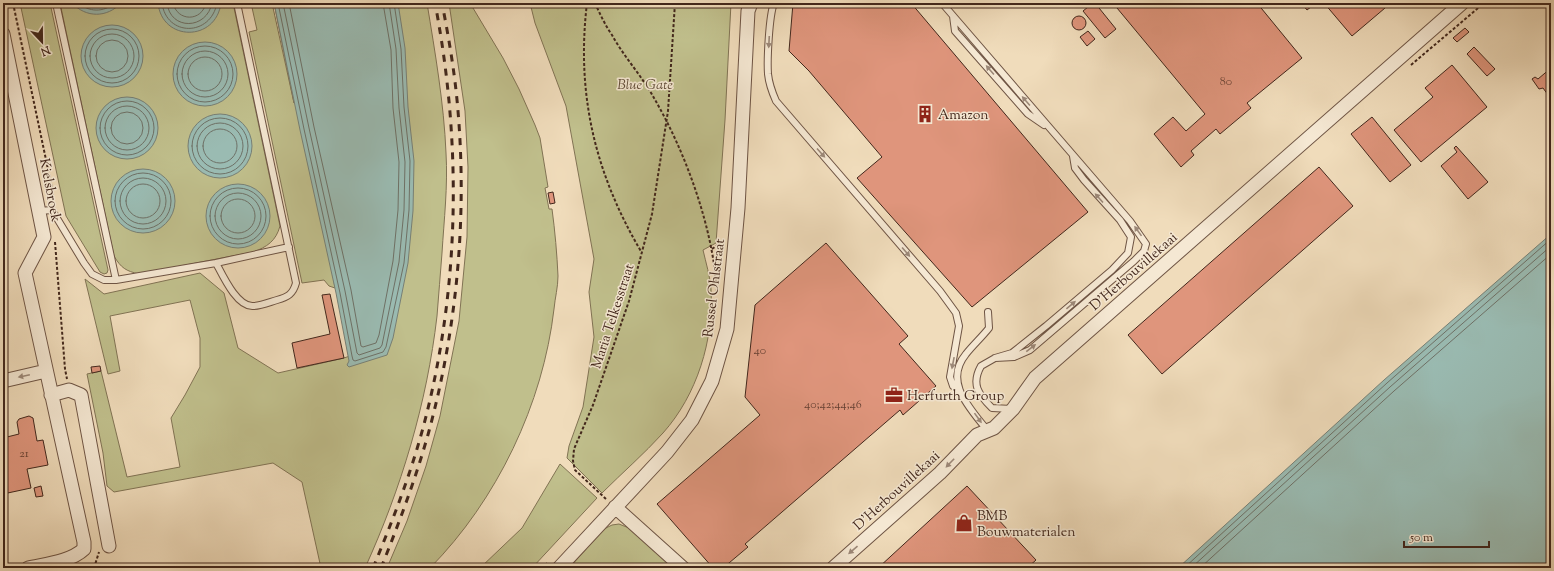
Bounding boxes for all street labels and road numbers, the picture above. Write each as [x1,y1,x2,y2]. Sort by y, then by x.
street label: Kielsbroek [33,157,65,224]
street label: D'Herbouvillekaai [1086,229,1183,316]
street label: Russel Ohlstraat [699,238,731,339]
street label: Maria Telkesstraat [587,261,640,372]
street label: D'Herbouvillekaai [849,447,945,536]

